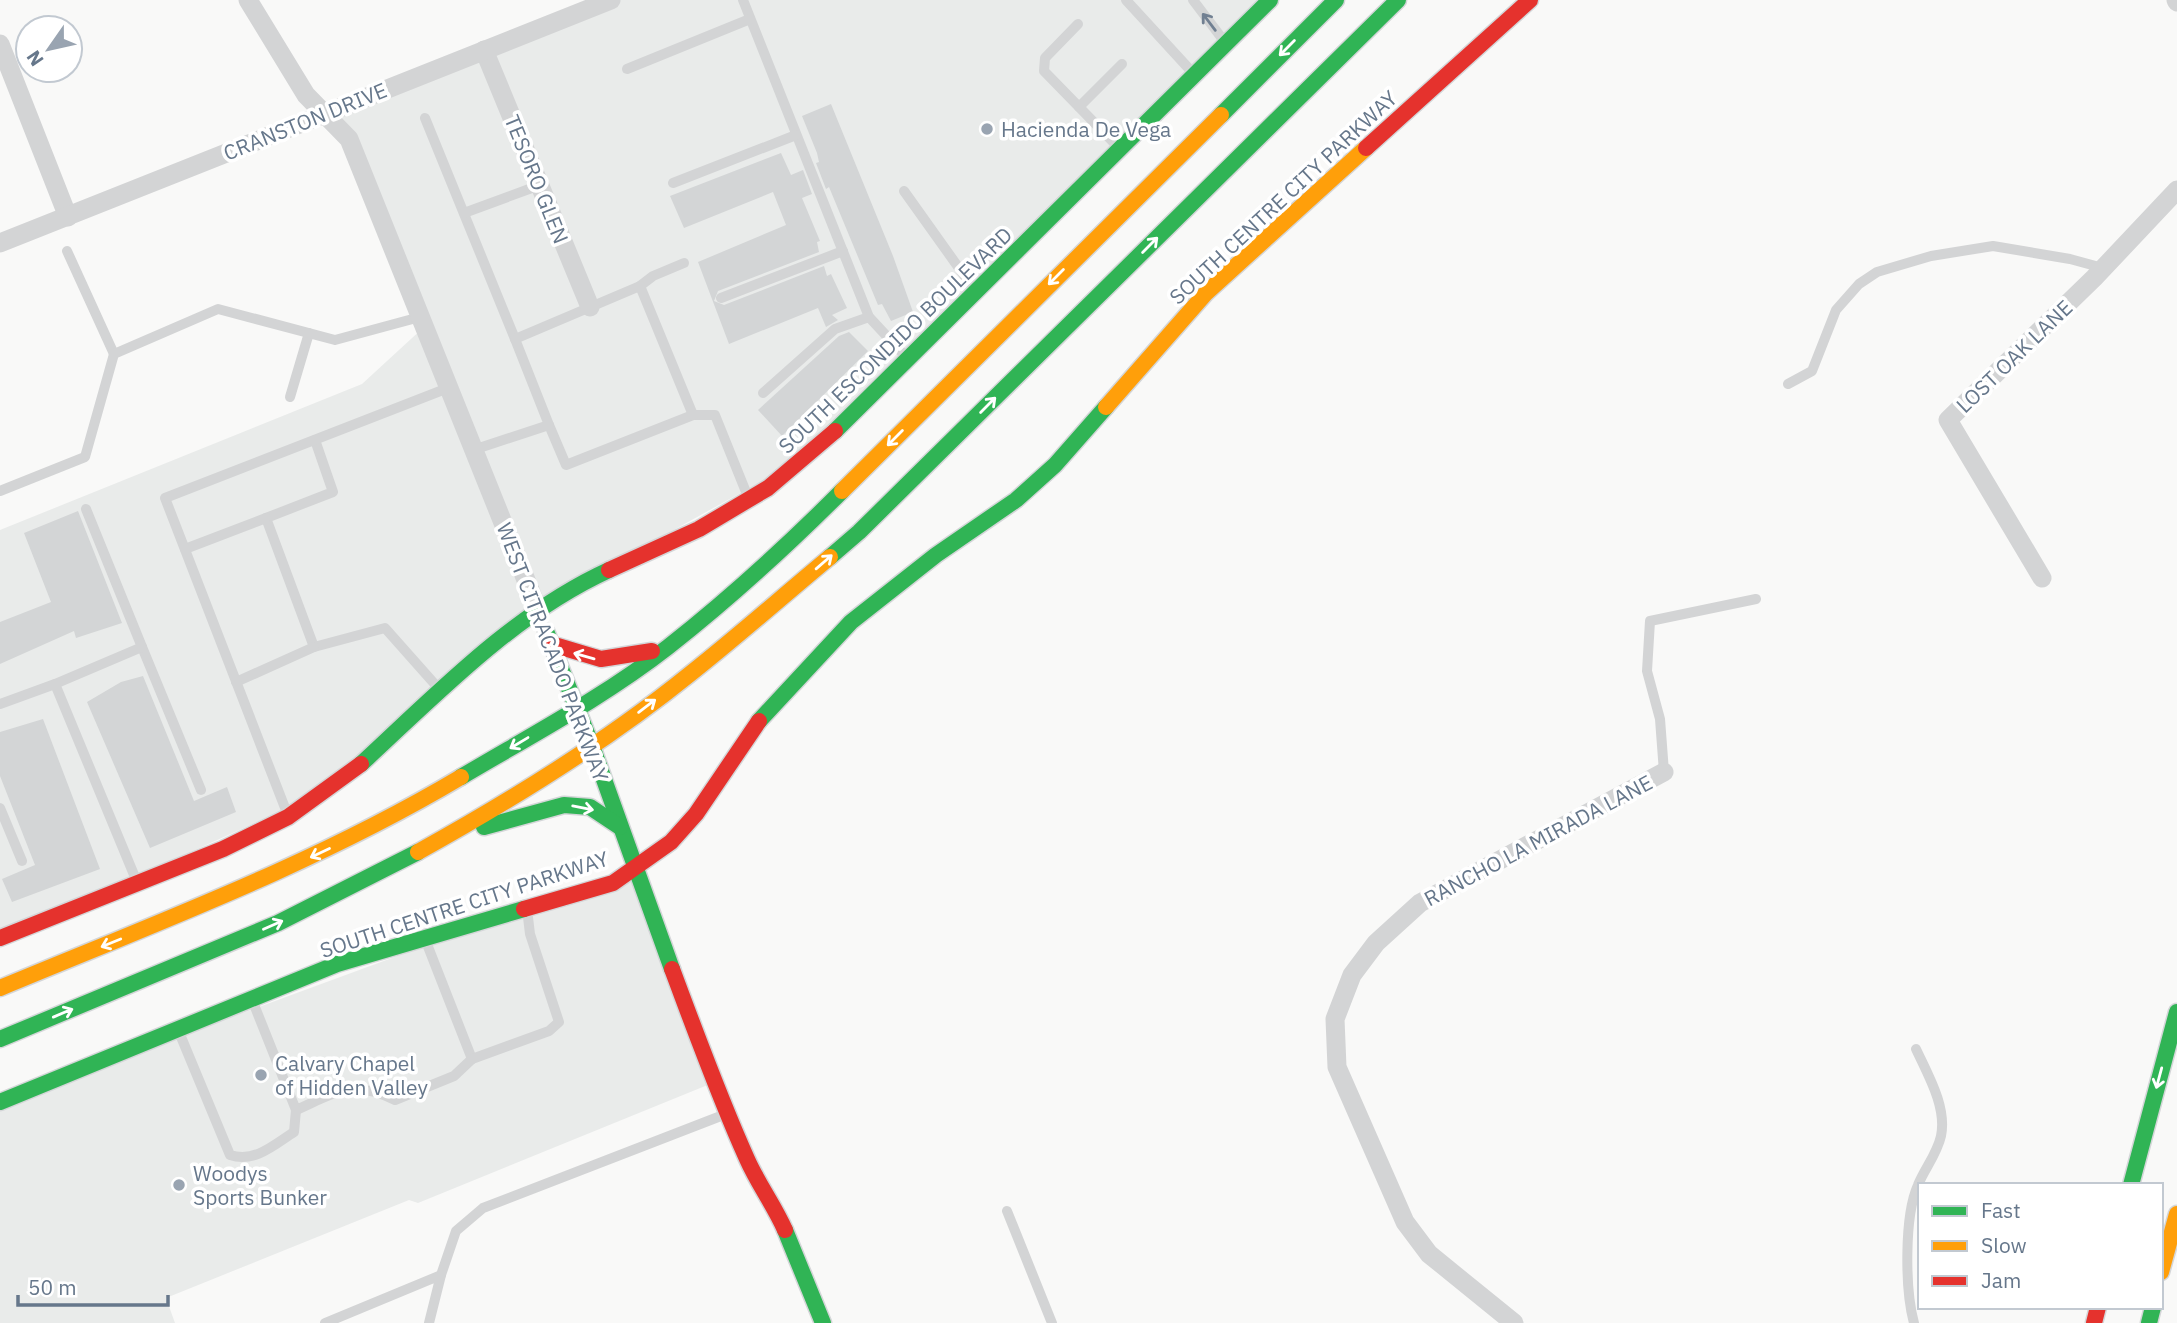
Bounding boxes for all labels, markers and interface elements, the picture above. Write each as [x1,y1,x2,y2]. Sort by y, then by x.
one-way arrow [1202,13,1217,32]
north arrow [14,14,84,84]
one-way arrow [1279,39,1296,56]
text: N [21,46,49,71]
street label: CRANSTON DRIVE [219,75,391,167]
street label: SOUTH CENTRE CITY PARKWAY [1163,83,1403,310]
street label: TESORO GLEN [498,110,576,248]
place label: Hacienda De Vega [1001,115,1171,143]
marker: Hacienda De Vega [979,121,995,137]
street label: SOUTH ESCONDIDO BOULEVARD [772,221,1018,459]
one-way arrow [1141,237,1158,254]
one-way arrow [1048,269,1065,286]
street label: LOST OAK LANE [1950,293,2078,419]
one-way arrow [979,396,996,413]
one-way arrow [887,429,904,446]
street label: WEST CITRACADO PARKWAY [491,518,616,786]
one-way arrow [814,554,832,570]
one-way arrow [574,649,596,662]
one-way arrow [637,699,656,713]
one-way arrow [509,736,529,750]
street label: RANCHO LA MIRADA LANE [1419,768,1657,912]
one-way arrow [571,802,594,815]
street label: SOUTH CENTRE CITY PARKWAY [316,844,612,964]
one-way arrow [310,847,331,860]
one-way arrow [262,918,283,931]
one-way arrow [100,937,122,950]
one-way arrow [52,1005,73,1018]
place label: Calvary Chapel of Hidden Valley [275,1049,428,1101]
marker: Calvary Chapel of Hidden Valley [253,1067,269,1083]
one-way arrow [2152,1067,2165,1089]
place label: Woodys Sports Bunker [193,1159,327,1211]
marker: Woodys Sports Bunker [171,1177,187,1193]
legend [1918,1183,2163,1309]
text: Fast [1981,1196,2021,1224]
text: Slow [1981,1231,2027,1259]
scale bar [18,1264,168,1308]
text: Jam [1981,1266,2021,1294]
text: 50 m [28,1273,77,1301]

